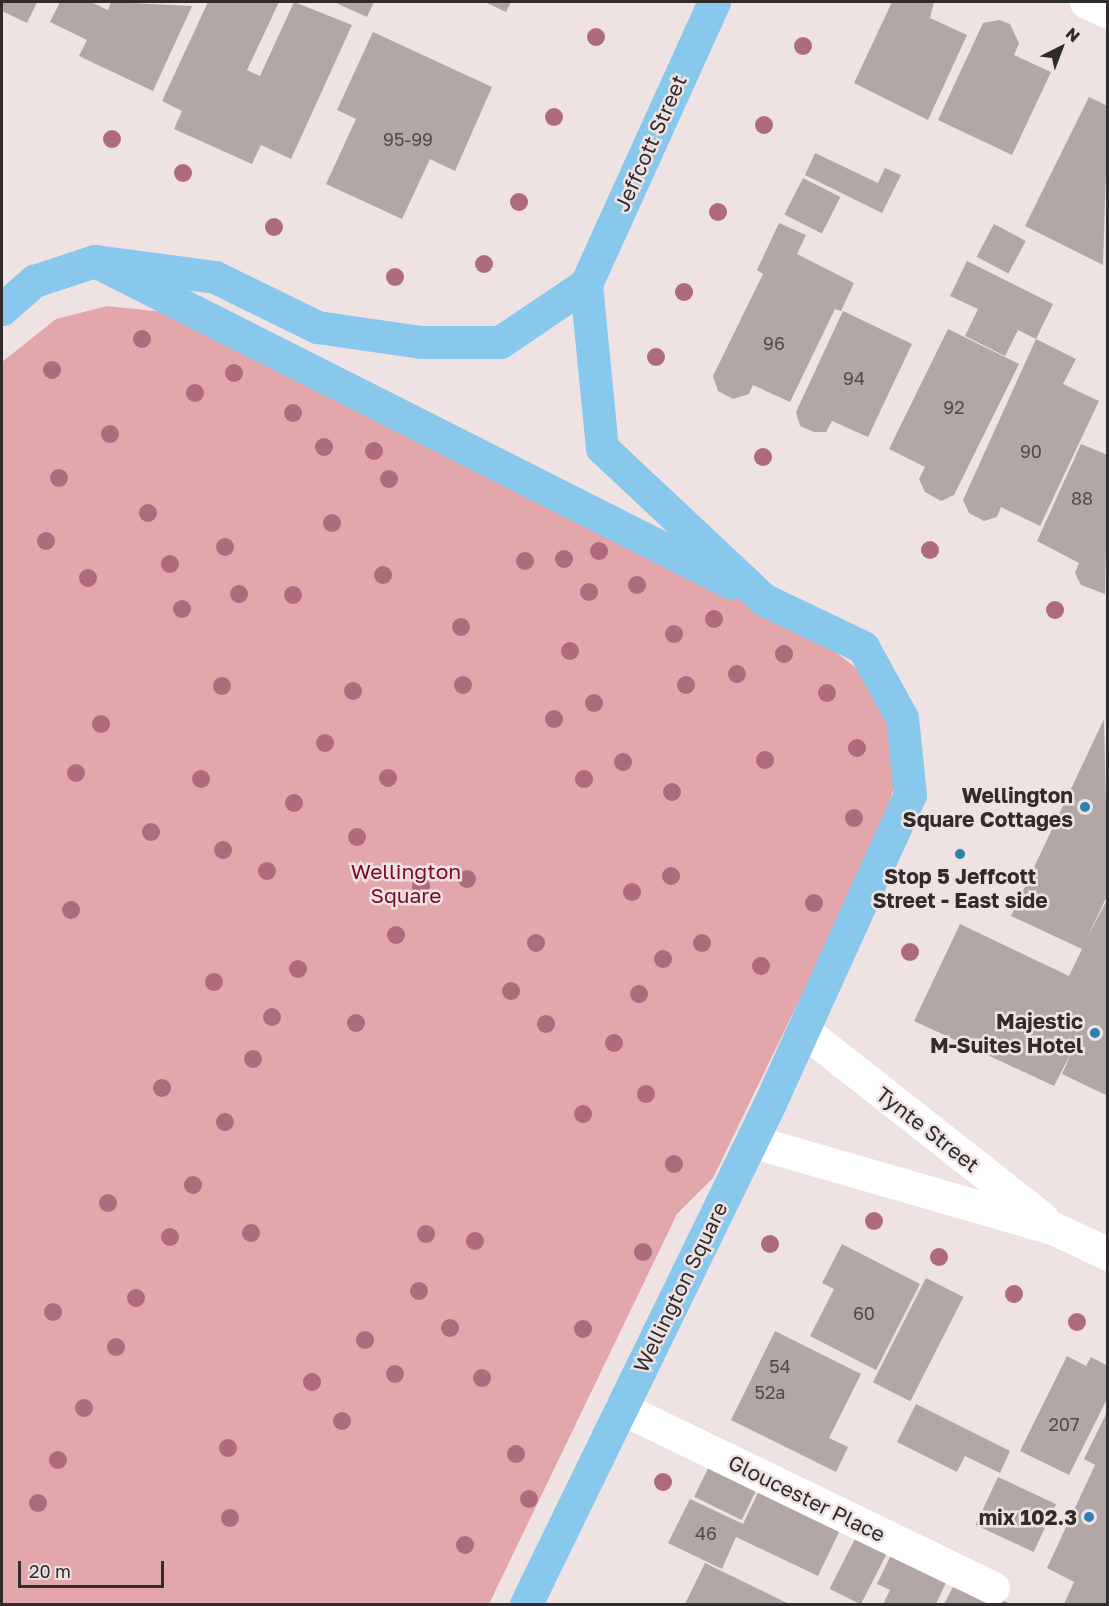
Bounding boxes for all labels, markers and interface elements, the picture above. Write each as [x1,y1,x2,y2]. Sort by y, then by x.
north arrow [1031,18,1091,78]
text: N [1062,23,1084,46]
street label: Jeffcott Street [609,71,691,215]
house number: 95-99 [383,128,433,150]
house number: 96 [763,332,785,354]
house number: 94 [843,367,865,389]
house number: 92 [943,396,965,418]
house number: 90 [1020,440,1042,462]
house number: 88 [1071,487,1093,509]
place label: Wellington Square Cottages [903,782,1073,832]
marker: Wellington Square Cottages [1078,800,1092,814]
marker: Stop 5 Jeffcott Street - East side [953,847,967,861]
park label: Wellington Square [351,858,461,908]
place label: Stop 5 Jeffcott Street - East side [872,863,1048,913]
place label: Majestic M-Suites Hotel [930,1008,1083,1058]
marker: Majestic M-Suites Hotel [1088,1026,1102,1040]
street label: Tynte Street [871,1081,985,1177]
street label: Wellington Square [628,1198,732,1376]
house number: 60 [853,1302,875,1324]
house number: 54 [769,1355,791,1377]
house number: 52a [754,1381,786,1403]
house number: 207 [1048,1413,1080,1435]
street label: Gloucester Place [724,1449,890,1547]
place label: mix 102.3 [979,1504,1077,1530]
marker: mix 102.3 [1082,1510,1096,1524]
house number: 46 [695,1522,717,1544]
scale bar [21,1549,166,1587]
text: 20 m [29,1560,71,1582]

